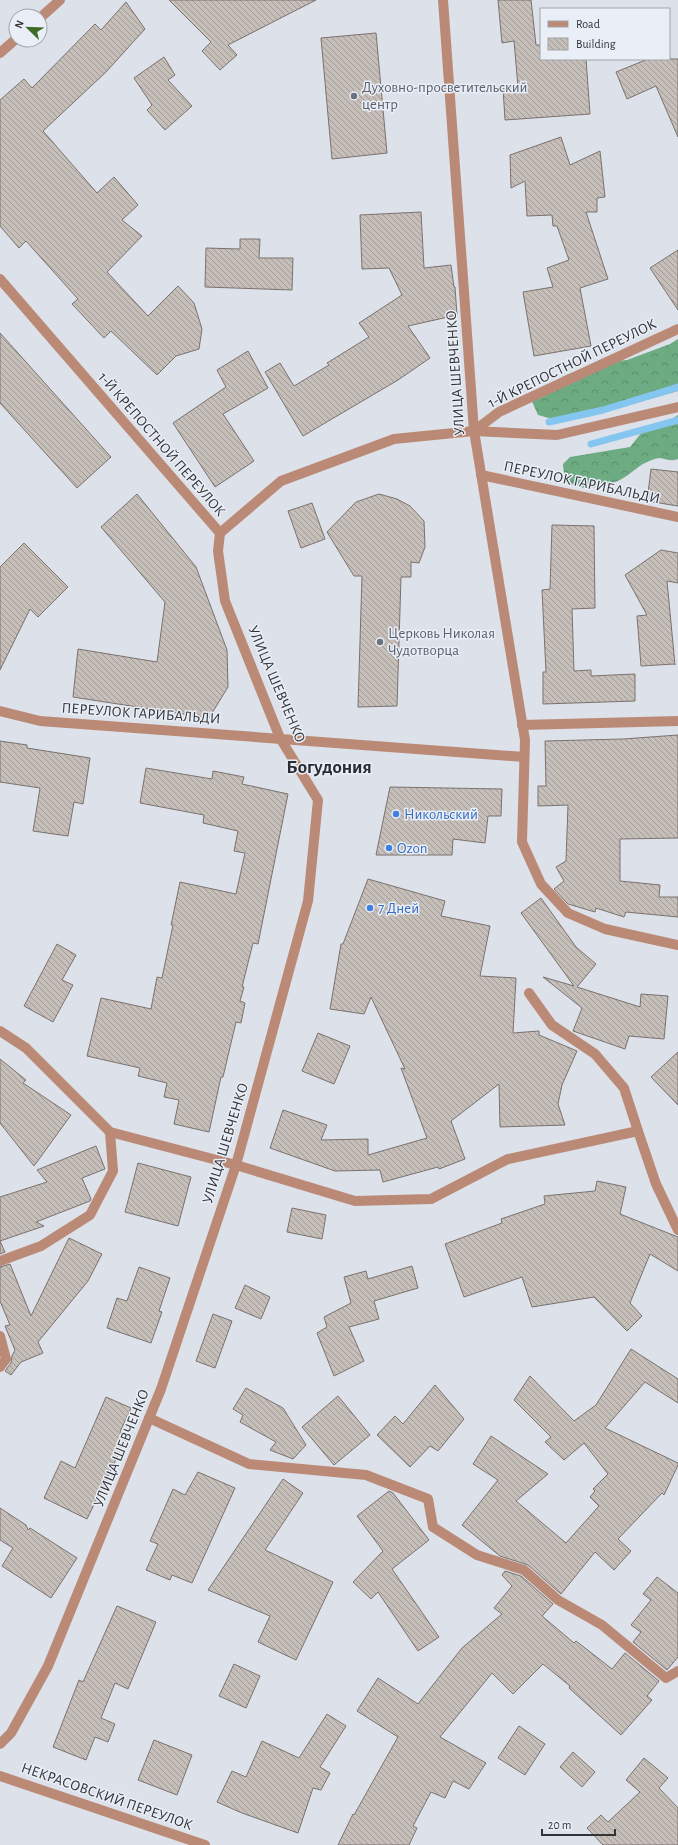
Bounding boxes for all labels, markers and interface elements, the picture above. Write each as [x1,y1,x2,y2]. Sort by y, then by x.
north arrow [8,8,48,48]
legend [540,8,670,60]
text: Road [576,18,600,30]
text: N [13,19,26,30]
text: Building [576,38,616,50]
place label: Духовно-просветительский центр [362,80,528,112]
marker: Духовно-просветительский центр [349,91,359,101]
street label: УЛИЦА ШЕВЧЕНКО [444,310,467,436]
street label: 1-Й КРЕПОСТНОЙ ПЕРЕУЛОК [486,316,659,411]
street label: 1-Й КРЕПОСТНОЙ ПЕРЕУЛОК [95,370,228,519]
street label: ПЕРЕУЛОК ГАРИБАЛЬДИ [502,459,661,506]
street label: УЛИЦА ШЕВЧЕНКО [245,624,308,745]
place label: Церковь Николая Чудотворца [388,626,495,658]
marker: Церковь Николая Чудотворца [375,637,385,647]
street label: ПЕРЕУЛОК ГАРИБАЛЬДИ [61,700,221,727]
district label: Богудония [286,758,372,777]
place label: Никольский [404,807,478,822]
marker: Никольский [391,809,401,819]
place label: Ozon [397,841,427,856]
marker: Ozon [384,843,394,853]
place label: 7 Дней [378,901,419,916]
marker: 7 Дней [365,903,375,913]
street label: УЛИЦА ШЕВЧЕНКО [200,1081,251,1205]
street label: УЛИЦА ШЕВЧЕНКО [91,1387,152,1509]
street label: НЕКРАСОВСКИЙ ПЕРЕУЛОК [19,1760,195,1833]
scale bar [542,1811,615,1837]
text: 20 m [548,1819,571,1831]

